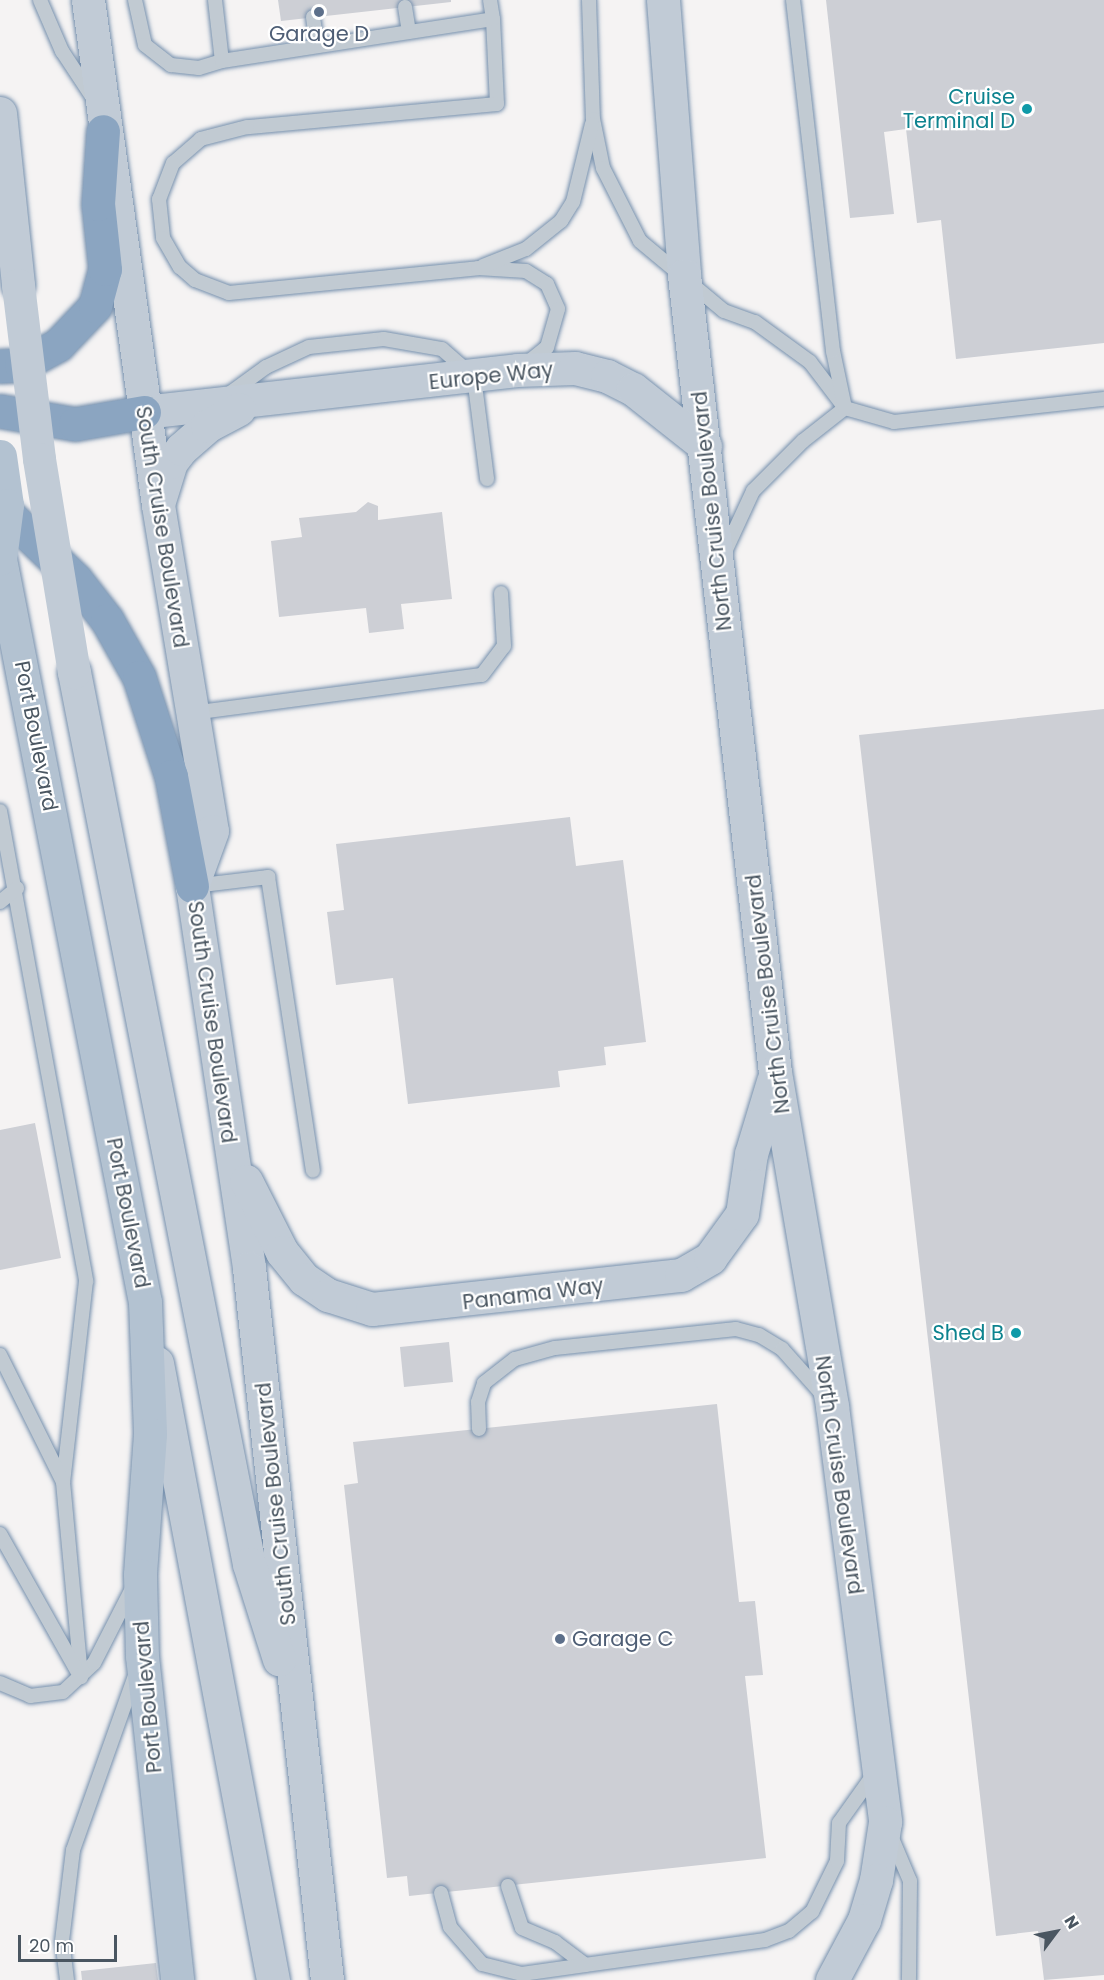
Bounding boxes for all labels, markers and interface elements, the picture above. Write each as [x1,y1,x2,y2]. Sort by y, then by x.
marker: Garage D [312,5,326,19]
place label: Garage D [269,21,369,47]
place label: Cruise Terminal D [903,84,1015,134]
marker: Cruise Terminal D [1020,102,1034,116]
street label: Europe Way [428,357,554,395]
street label: North Cruise Boulevard [687,390,737,632]
street label: South Cruise Boulevard [130,404,194,650]
street label: Port Boulevard [9,659,63,813]
street label: North Cruise Boulevard [741,873,795,1115]
street label: South Cruise Boulevard [183,899,241,1145]
street label: Port Boulevard [101,1136,155,1290]
street label: Panama Way [461,1273,605,1315]
place label: Shed B [933,1320,1004,1346]
marker: Shed B [1009,1326,1023,1340]
street label: North Cruise Boulevard [810,1354,868,1596]
street label: South Cruise Boulevard [251,1381,301,1627]
street label: Port Boulevard [129,1620,167,1774]
place label: Garage C [572,1626,674,1652]
marker: Garage C [553,1632,567,1646]
north arrow [1026,1902,1086,1962]
text: N [1059,1911,1085,1933]
scale bar [21,1923,120,1961]
text: 20 m [29,1933,74,1958]

